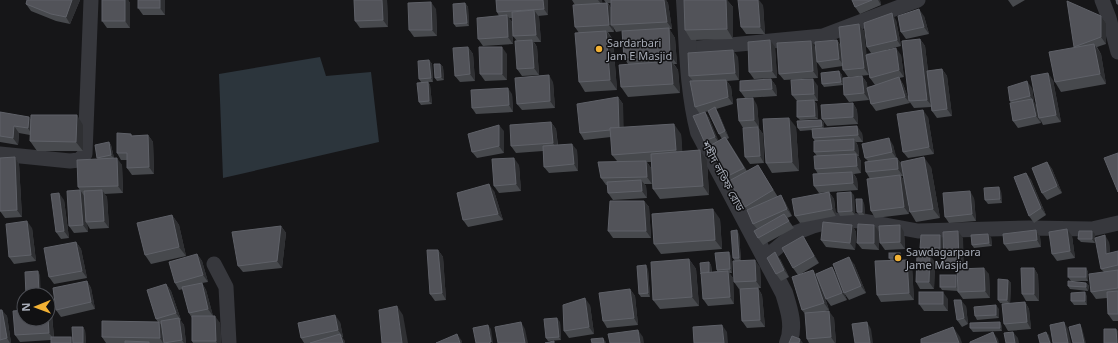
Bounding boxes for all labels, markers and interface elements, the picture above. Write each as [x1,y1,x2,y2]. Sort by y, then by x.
place label: Sardarbari Jam E Masjid [606,35,672,63]
marker: Sardarbari Jam E Masjid [594,44,604,54]
street label: শহীদ লতিফ রোড [698,137,748,214]
place label: Sawdagarpara Jame Masjid [905,244,981,272]
marker: Sawdagarpara Jame Masjid [893,253,903,263]
north arrow [16,287,56,327]
text: N [18,303,33,312]

